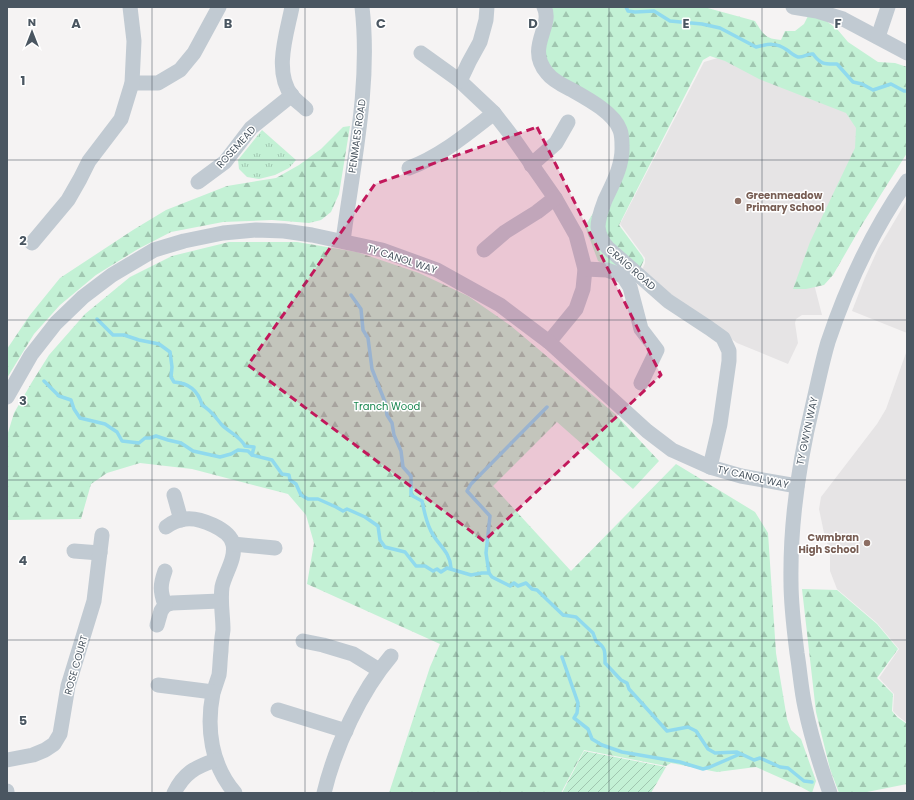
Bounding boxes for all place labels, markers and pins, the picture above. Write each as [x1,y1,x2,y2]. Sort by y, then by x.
place label: Greenmeadow Primary School [746,188,824,215]
marker: Greenmeadow Primary School [733,196,743,206]
place label: Cwmbran High School [798,530,859,557]
marker: Cwmbran High School [862,538,872,548]

